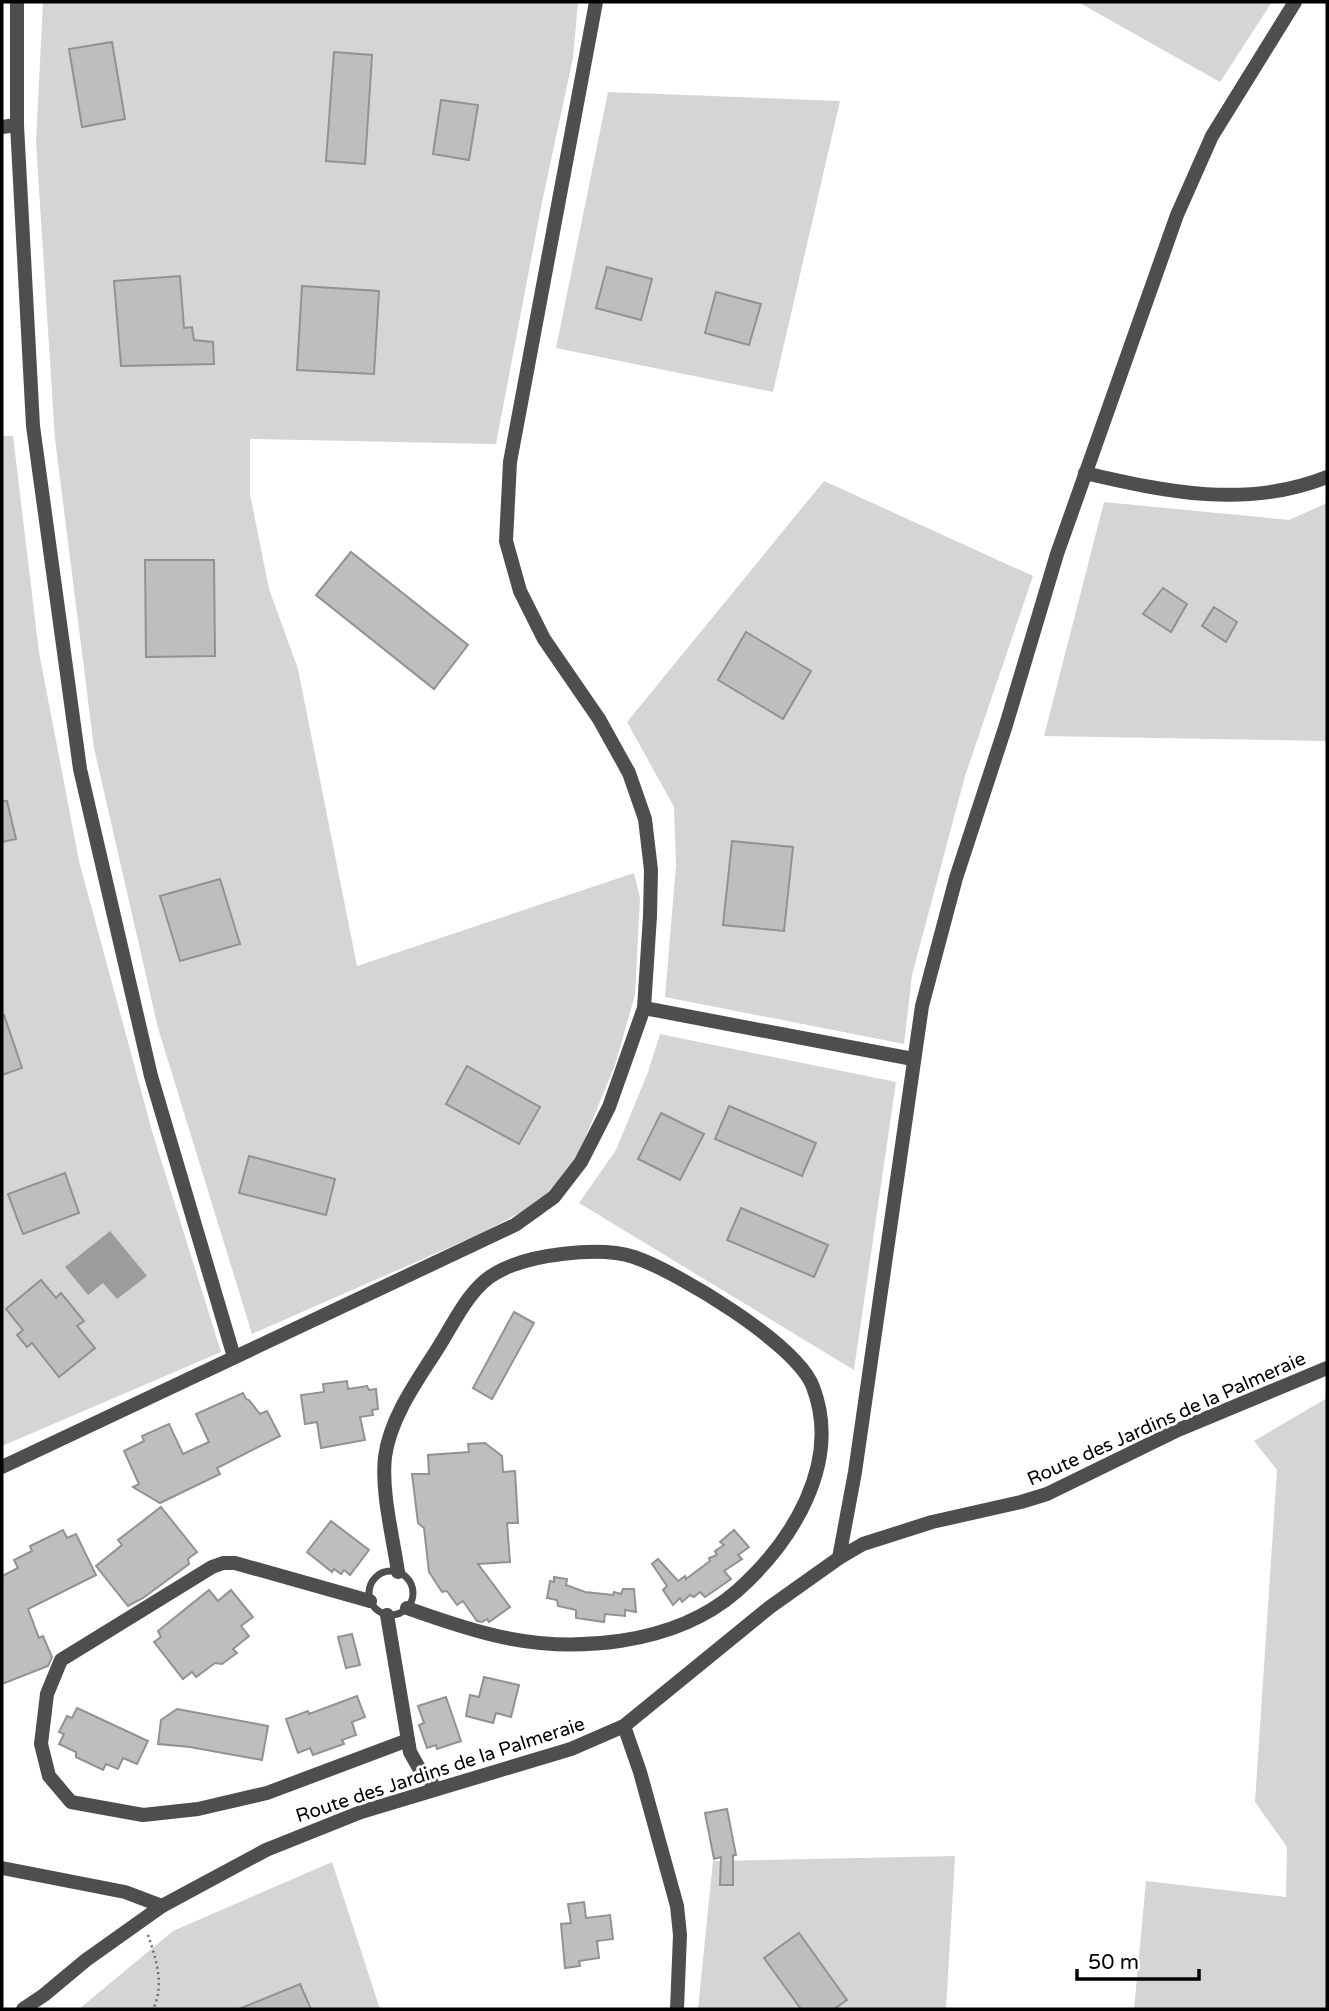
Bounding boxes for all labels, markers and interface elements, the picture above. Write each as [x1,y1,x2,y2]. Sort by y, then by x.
street label: Route des Jardins de la Palmeraie [1024,1347,1309,1490]
street label: Route des Jardins de la Palmeraie [293,1713,588,1827]
scale bar [1077,1938,1200,1982]
text: 50 m [1088,1950,1139,1975]

